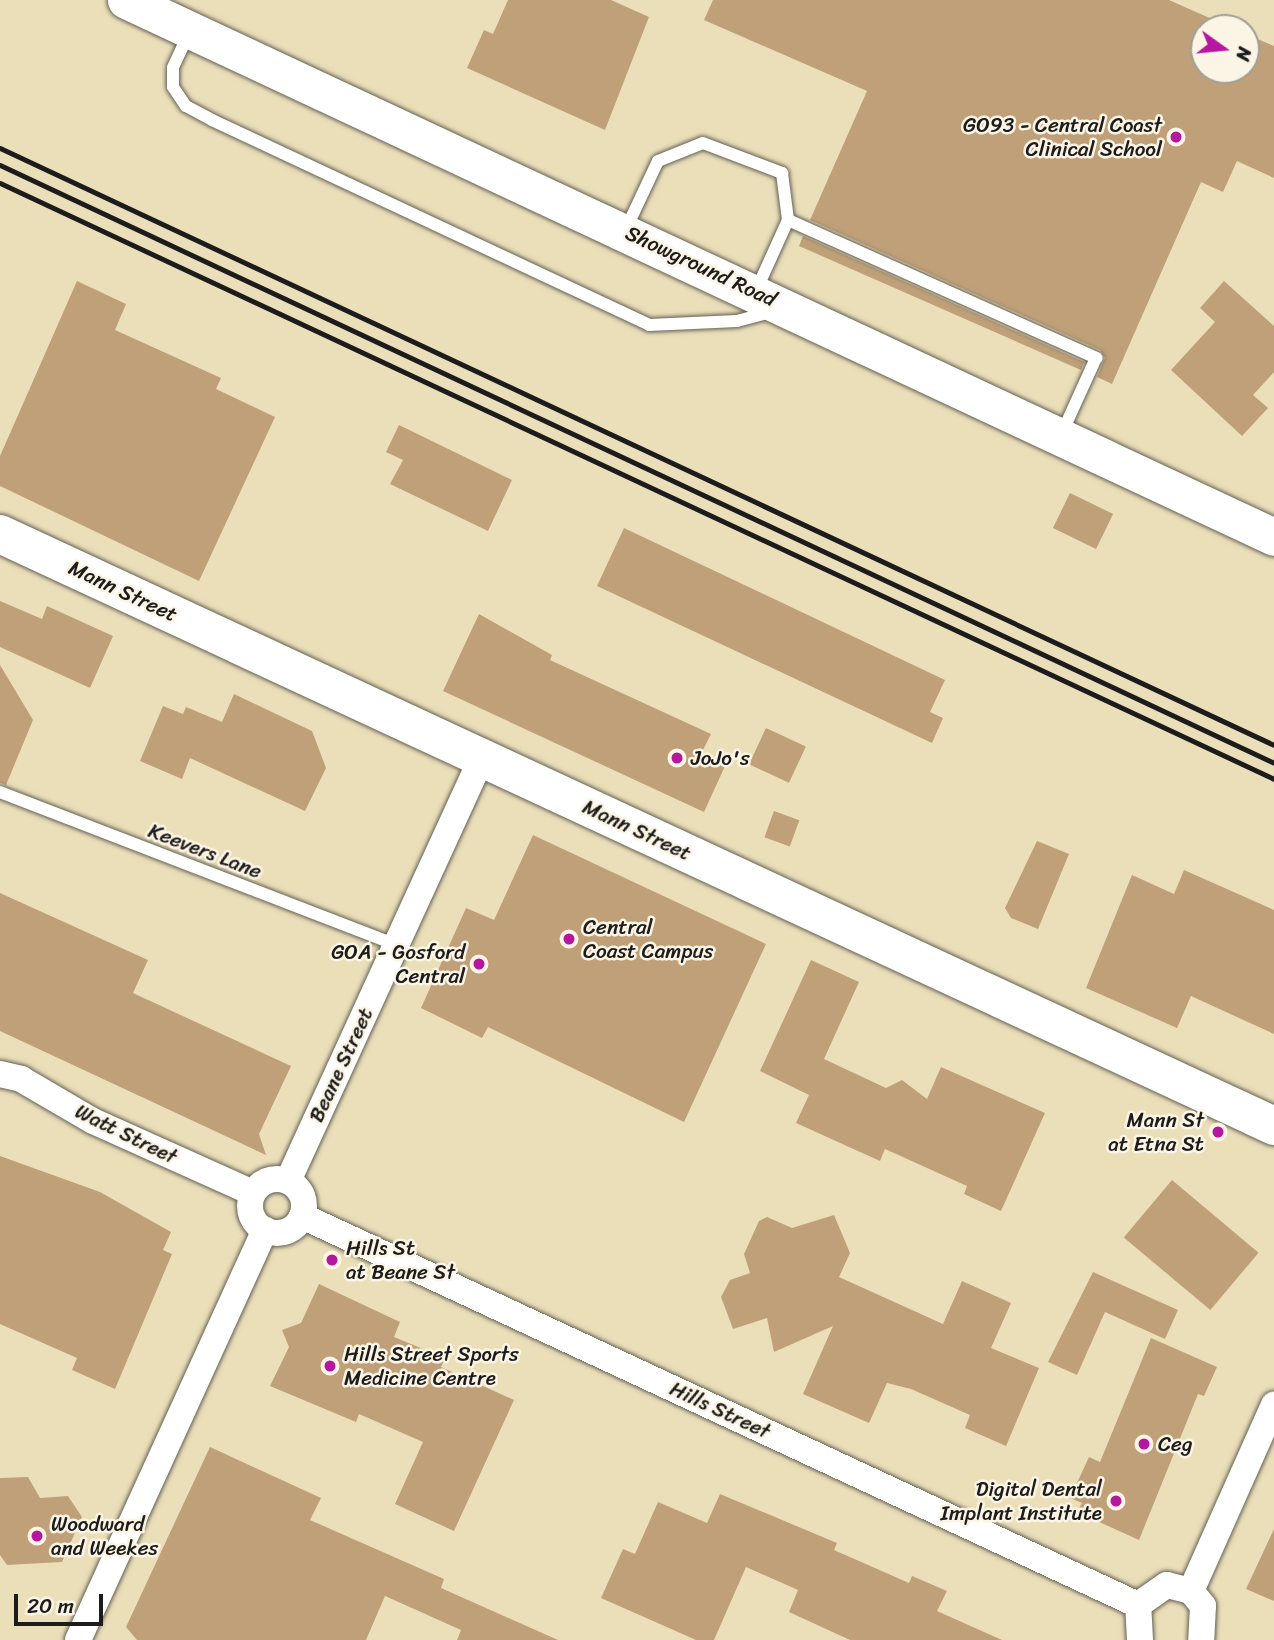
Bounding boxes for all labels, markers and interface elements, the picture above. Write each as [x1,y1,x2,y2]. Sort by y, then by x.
north arrow [1190,14,1260,84]
text: N [1226,43,1261,65]
place label: GO93 - Central Coast Clinical School [962,112,1162,162]
marker: GO93 - Central Coast Clinical School [1168,129,1184,145]
street label: Showground Road [622,220,780,312]
street label: Mann Street [65,555,181,627]
place label: JoJo's [691,745,750,771]
marker: JoJo's [669,750,685,766]
street label: Mann Street [579,794,695,866]
street label: Keevers Lane [145,818,265,884]
place label: Central Coast Campus [583,914,712,964]
marker: Central Coast Campus [561,931,577,947]
place label: GOA - Gosford Central [331,939,465,989]
marker: GOA - Gosford Central [471,956,487,972]
street label: Beane Street [304,1004,378,1126]
street label: Watt Street [71,1098,181,1170]
place label: Mann St at Etna St [1108,1107,1204,1157]
marker: Mann St at Etna St [1210,1124,1226,1140]
place label: Hills St at Beane St [346,1235,455,1285]
marker: Hills St at Beane St [324,1252,340,1268]
place label: Hills Street Sports Medicine Centre [344,1341,519,1391]
marker: Hills Street Sports Medicine Centre [322,1358,338,1374]
street label: Hills Street [666,1376,774,1444]
place label: Ceg [1158,1431,1193,1457]
marker: Ceg [1136,1436,1152,1452]
place label: Digital Dental Implant Institute [941,1476,1102,1526]
marker: Digital Dental Implant Institute [1108,1493,1124,1509]
place label: Woodward and Weekes [51,1511,158,1561]
marker: Woodward and Weekes [29,1528,45,1544]
scale bar [18,1580,107,1624]
text: 20 m [27,1587,74,1625]

